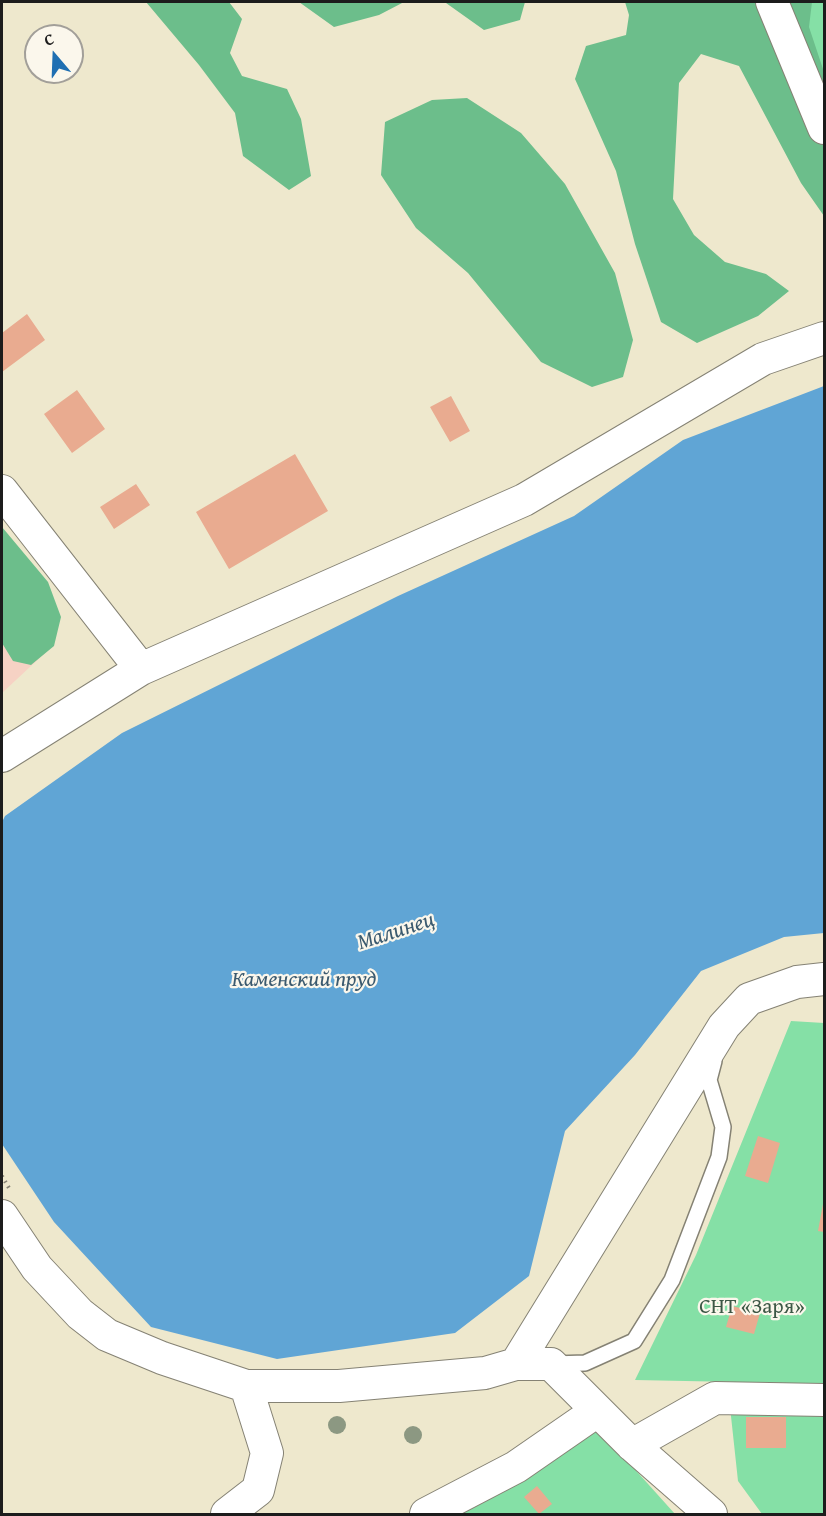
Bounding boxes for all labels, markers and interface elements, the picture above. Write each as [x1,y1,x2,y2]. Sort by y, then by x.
north arrow [24,24,84,84]
text: С [41,26,57,52]
water label: Малинец [354,907,438,957]
water label: Каменский пруд [232,967,376,993]
park label: СНТ «Заря» [699,1295,805,1321]

